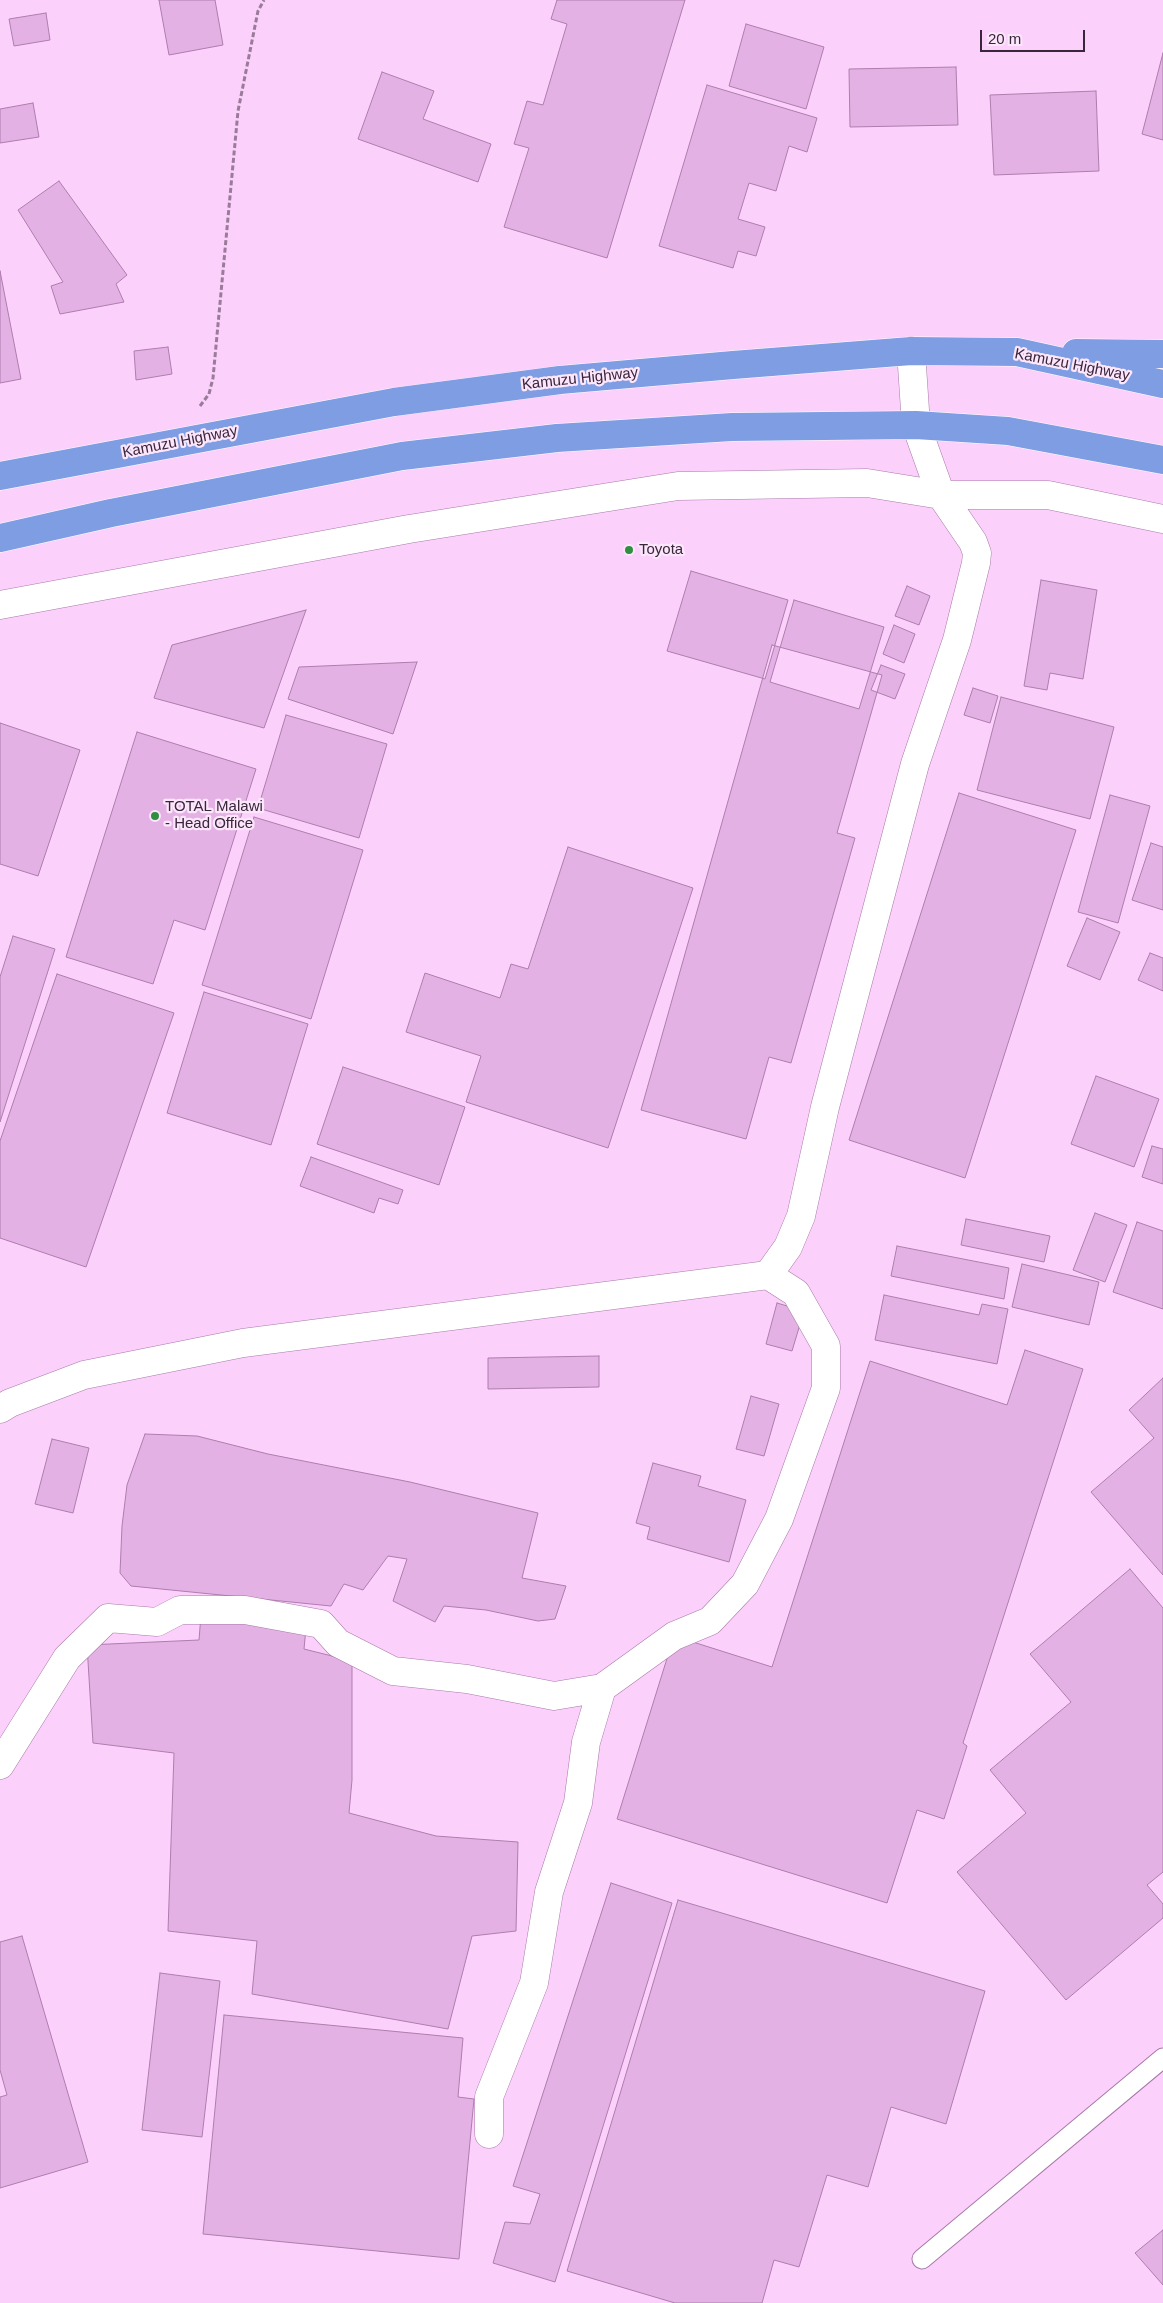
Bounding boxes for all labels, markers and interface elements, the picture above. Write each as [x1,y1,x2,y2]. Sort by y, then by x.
scale bar [983,20,1088,52]
text: 20 m [988,30,1021,47]
street label: Kamuzu Highway [1013,345,1131,385]
street label: Kamuzu Highway [521,364,639,394]
street label: Kamuzu Highway [121,422,239,462]
place label: Toyota [639,541,683,559]
marker: Toyota [623,544,635,556]
place label: TOTAL Malawi - Head Office [165,798,263,833]
marker: TOTAL Malawi - Head Office [149,810,161,822]

